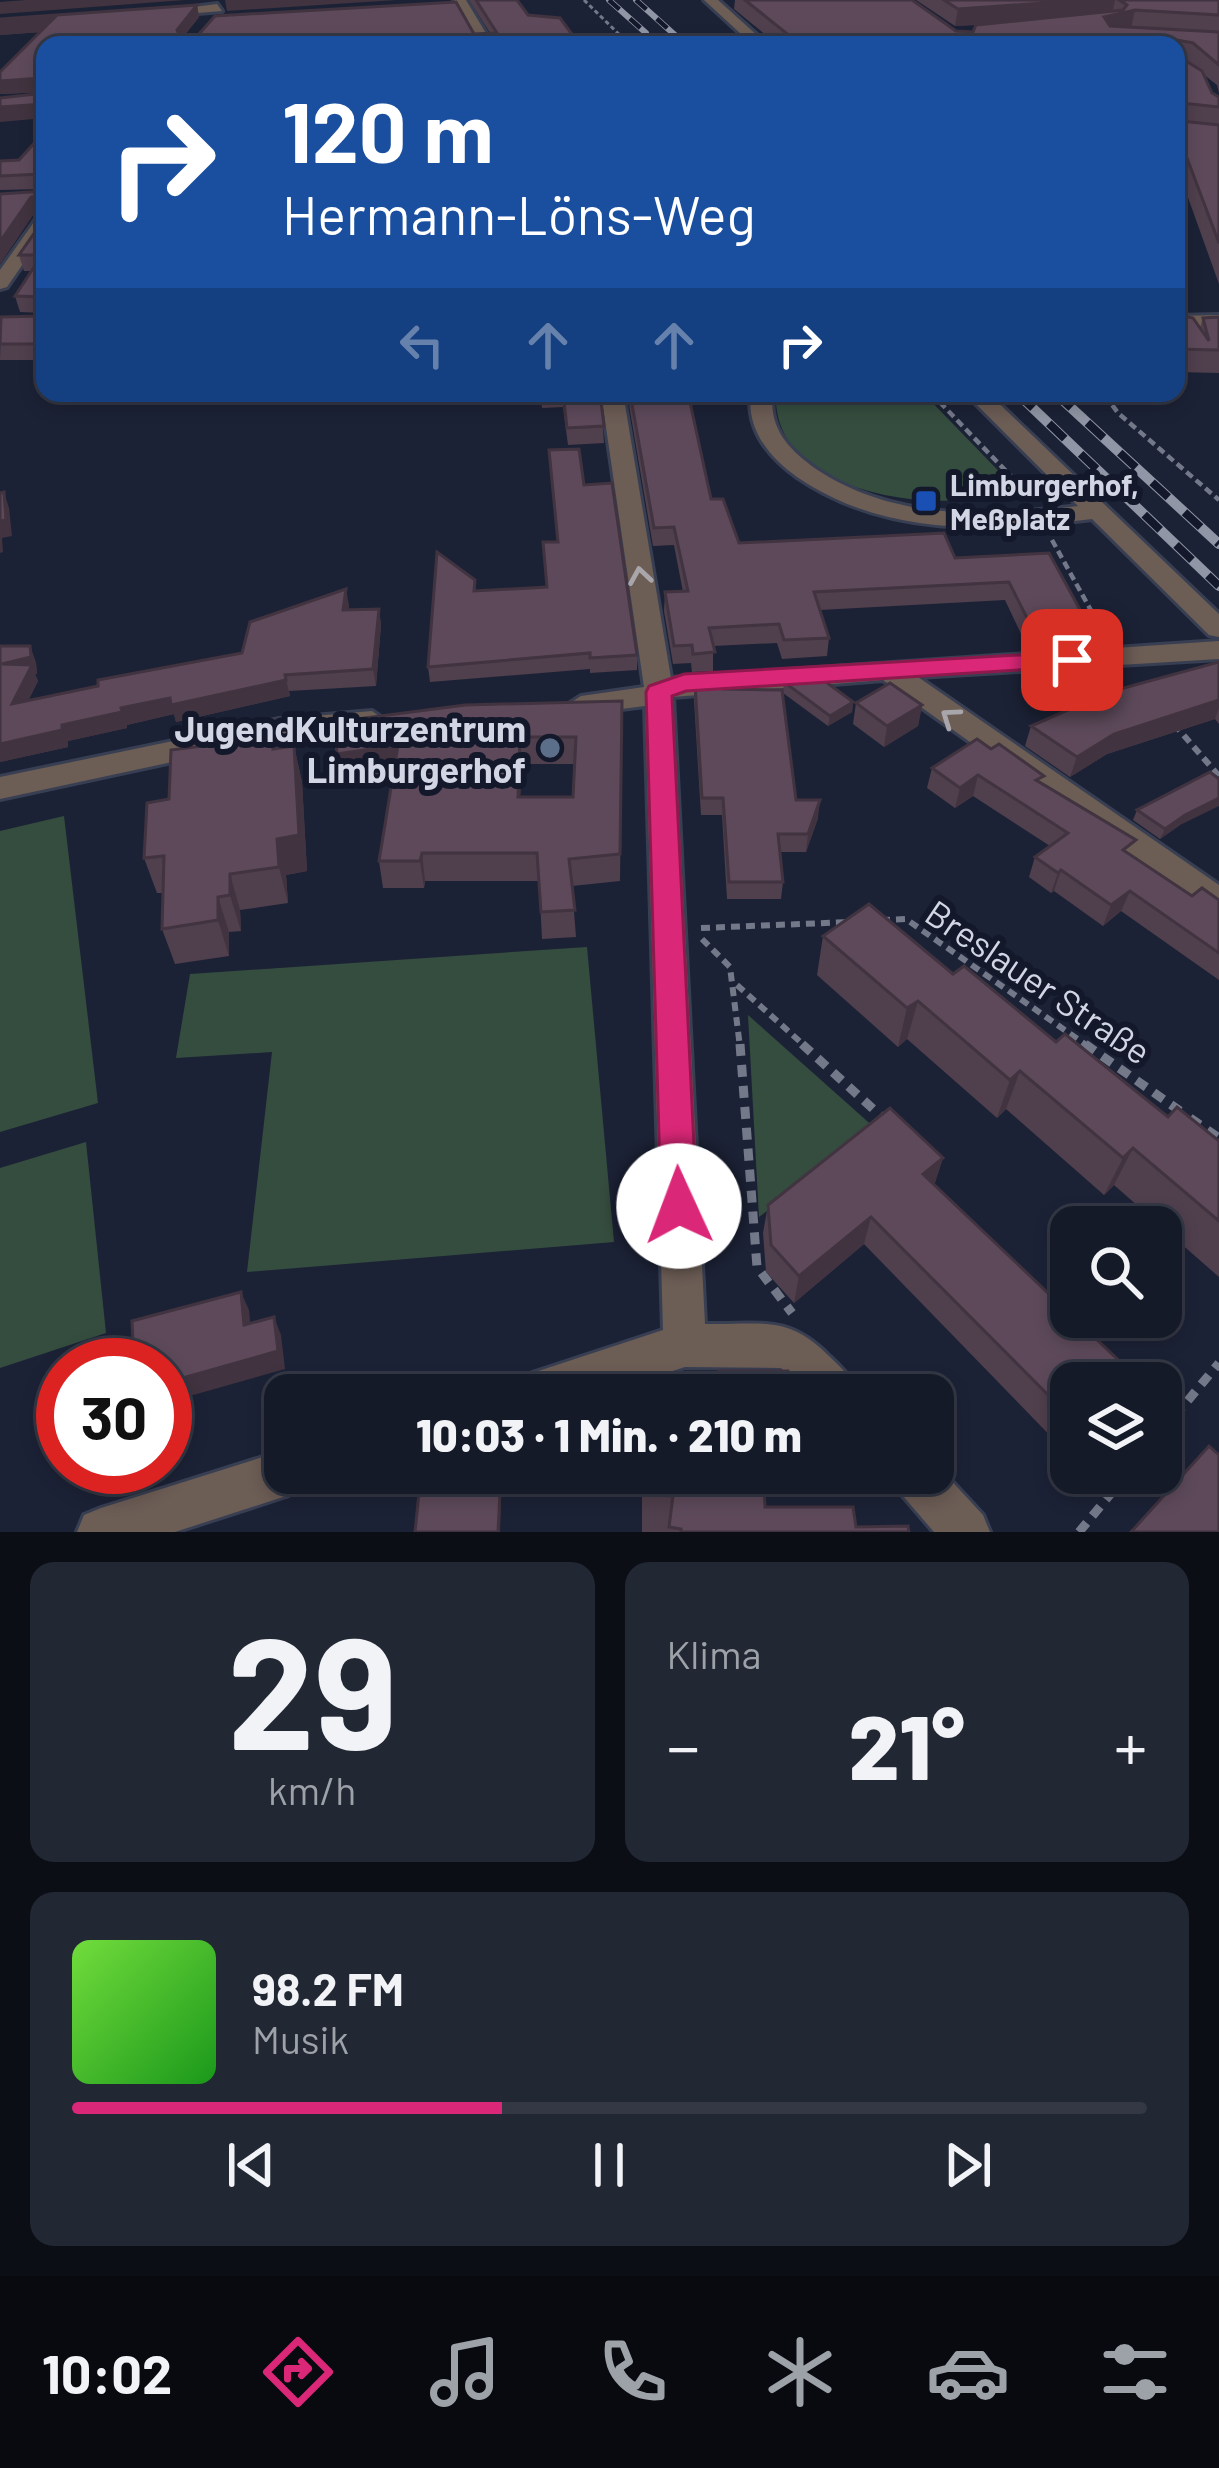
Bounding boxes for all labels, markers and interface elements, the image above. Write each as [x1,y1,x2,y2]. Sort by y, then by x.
text: 120 m [282,79,494,180]
icon: right [84,84,240,240]
text: Hermann-Löns-Weg [282,181,756,246]
icon: left [389,312,455,378]
icon: ahead [515,312,581,378]
icon: ahead [641,312,707,378]
icon: right [767,312,833,378]
place label: Limburgerhof, Meßplatz [950,466,1139,536]
marker: Limburgerhof, Meßplatz [913,488,939,514]
one-way arrow [628,566,653,586]
pin [1021,609,1123,711]
icon: arrive [1039,627,1105,693]
place label: JugendKulturzentrum Limburgerhof [174,706,526,790]
one-way arrow [941,709,963,731]
marker: JugendKulturzentrum Limburgerhof [537,735,563,761]
street label: Breslauer Straße [918,890,1160,1072]
position arrow [616,1143,742,1269]
map controls [1050,1206,1182,1494]
button: search [1050,1206,1182,1338]
speed limit sign: 30 [36,1338,192,1494]
button: layers [1050,1362,1182,1494]
text: 10:03 · 1 Min. · 210 m [416,1407,802,1461]
text: 29 [227,1594,397,1781]
text: Klima [667,1630,761,1677]
text: 21° [849,1690,965,1798]
text: − [667,1705,700,1784]
text: + [1114,1705,1147,1784]
text: km/h [268,1766,356,1813]
text: 98.2 FM [252,1961,404,2015]
text: Musik [252,2015,349,2062]
icon: previous [218,2132,284,2198]
icon: pause [576,2132,642,2198]
icon: next [935,2132,1001,2198]
icon: directions [256,2330,340,2414]
icon: music [423,2330,507,2414]
icon: phone [591,2330,675,2414]
icon: climate [758,2330,842,2414]
icon: car [926,2330,1010,2414]
icon: filters [1093,2330,1177,2414]
text: 10:02 [42,2340,172,2405]

